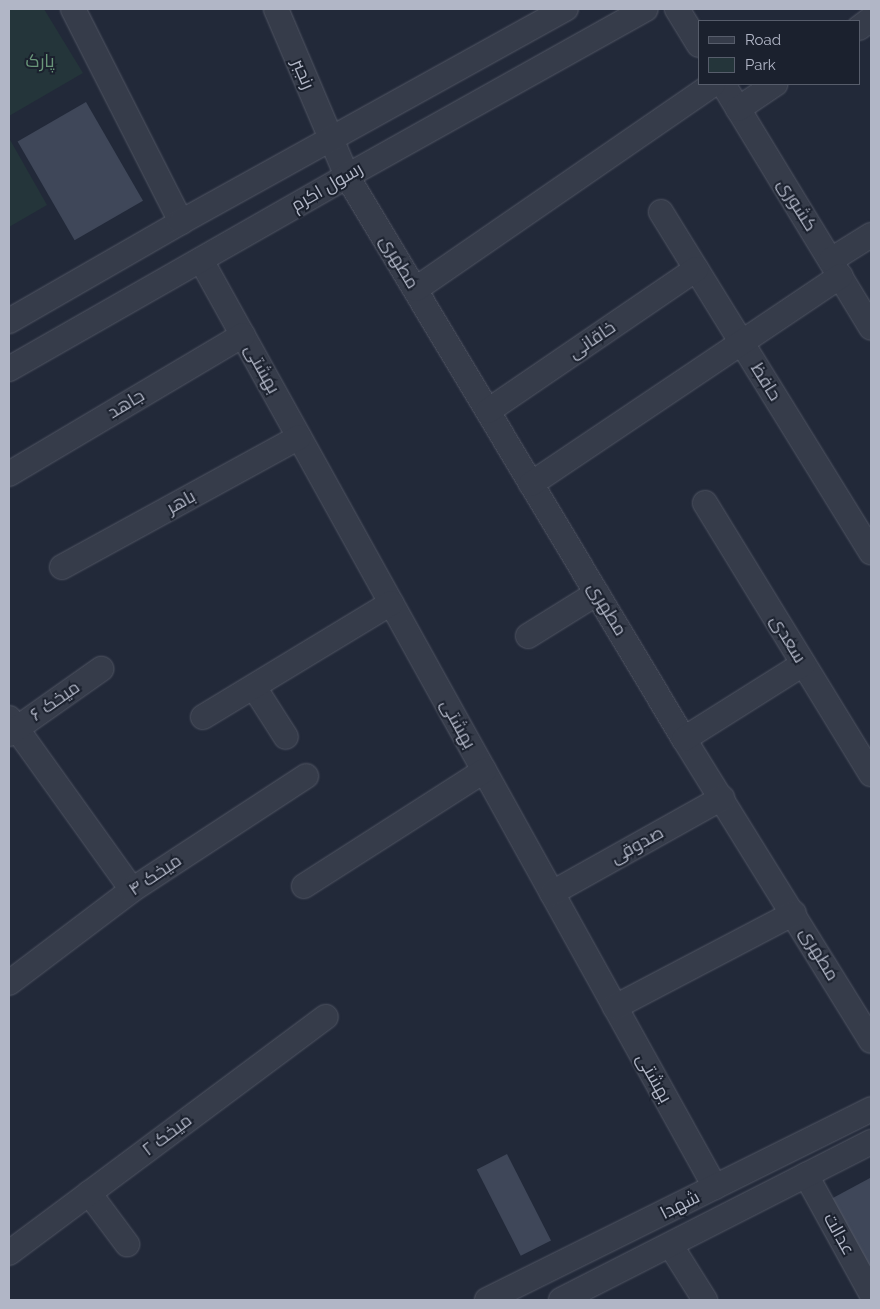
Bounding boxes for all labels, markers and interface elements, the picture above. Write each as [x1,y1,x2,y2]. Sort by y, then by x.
legend [698,20,860,85]
text: Road [745,31,781,49]
park label: پارک [26,50,54,72]
street label: رنجبر [287,55,319,93]
text: Park [745,56,776,74]
street label: رسول اکرم [287,158,367,216]
street label: کشوری [772,175,822,235]
street label: مطهری [375,231,423,293]
street label: خاقانی [564,316,620,364]
street label: بهشتی [240,340,284,398]
street label: حافظ [746,359,786,405]
street label: جاهد [104,385,148,423]
street label: باهر [163,485,199,519]
street label: مطهری [583,578,631,640]
street label: سعدی [765,611,811,667]
street label: میخک ۶ [26,676,84,726]
street label: بهشتی [436,695,480,753]
street label: صدوقی [607,822,667,868]
street label: میخک ۴ [125,850,185,900]
street label: مطهری [795,923,843,985]
street label: بهشتی [632,1049,676,1107]
street label: میخک ۲ [138,1109,196,1161]
street label: شهدا [657,1186,703,1224]
street label: عدالت [819,1209,859,1259]

